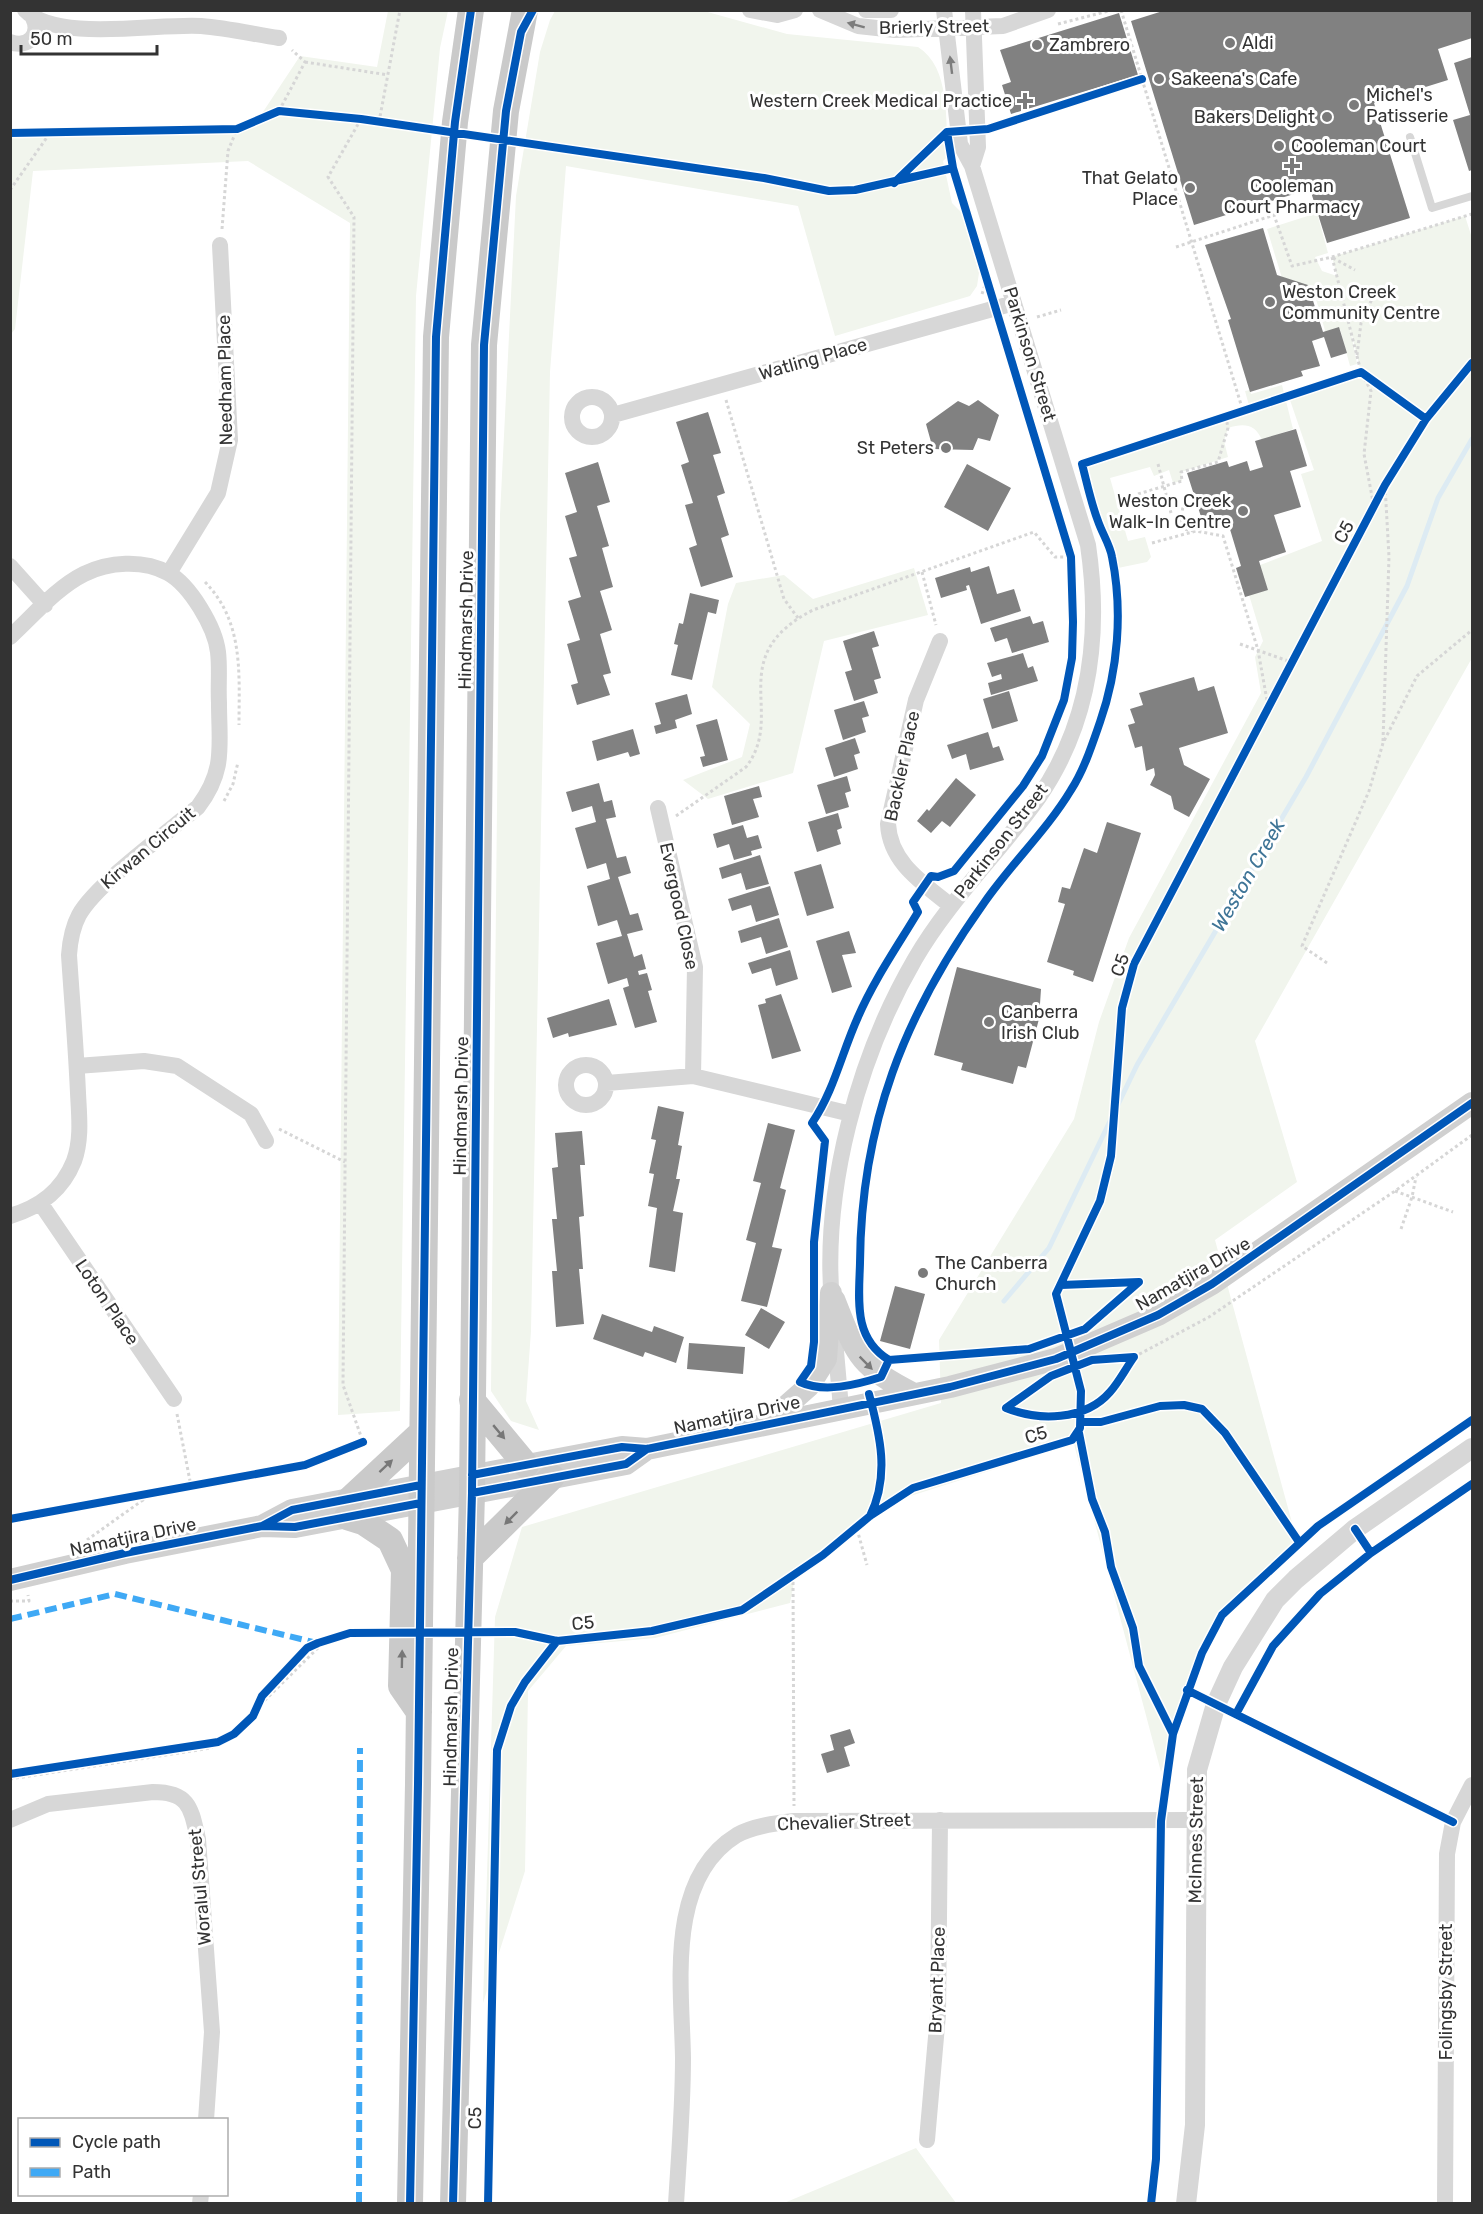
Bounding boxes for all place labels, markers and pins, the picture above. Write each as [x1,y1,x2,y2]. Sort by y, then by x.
place label: Aldi [1242,32,1274,54]
place label: Zambrero [1049,34,1130,56]
marker: Aldi [1223,36,1237,50]
marker: Zambrero [1030,38,1044,52]
place label: Sakeena's Cafe [1171,68,1297,90]
marker: Sakeena's Cafe [1152,72,1166,86]
place label: Michel's Patisserie [1366,84,1448,127]
place label: Western Creek Medical Practice [749,90,1012,112]
marker: Western Creek Medical Practice [1016,92,1034,110]
marker: Michel's Patisserie [1347,98,1361,112]
place label: Bakers Delight [1194,106,1315,128]
marker: Bakers Delight [1320,110,1334,124]
place label: Cooleman Court [1291,135,1426,157]
marker: Cooleman Court [1272,139,1286,153]
marker: Cooleman Court Pharmacy [1285,159,1299,173]
place label: That Gelato Place [1082,167,1178,210]
place label: Cooleman Court Pharmacy [1224,175,1360,218]
marker: That Gelato Place [1183,181,1197,195]
place label: Weston Creek Community Centre [1282,281,1440,324]
marker: Weston Creek Community Centre [1263,295,1277,309]
place label: St Peters [857,437,934,459]
marker: St Peters [939,441,953,455]
place label: Weston Creek Walk-In Centre [1109,490,1232,533]
marker: Weston Creek Walk-In Centre [1236,504,1250,518]
place label: Canberra Irish Club [1001,1001,1080,1044]
marker: Canberra Irish Club [982,1015,996,1029]
place label: The Canberra Church [935,1252,1048,1295]
marker: The Canberra Church [916,1266,930,1280]

